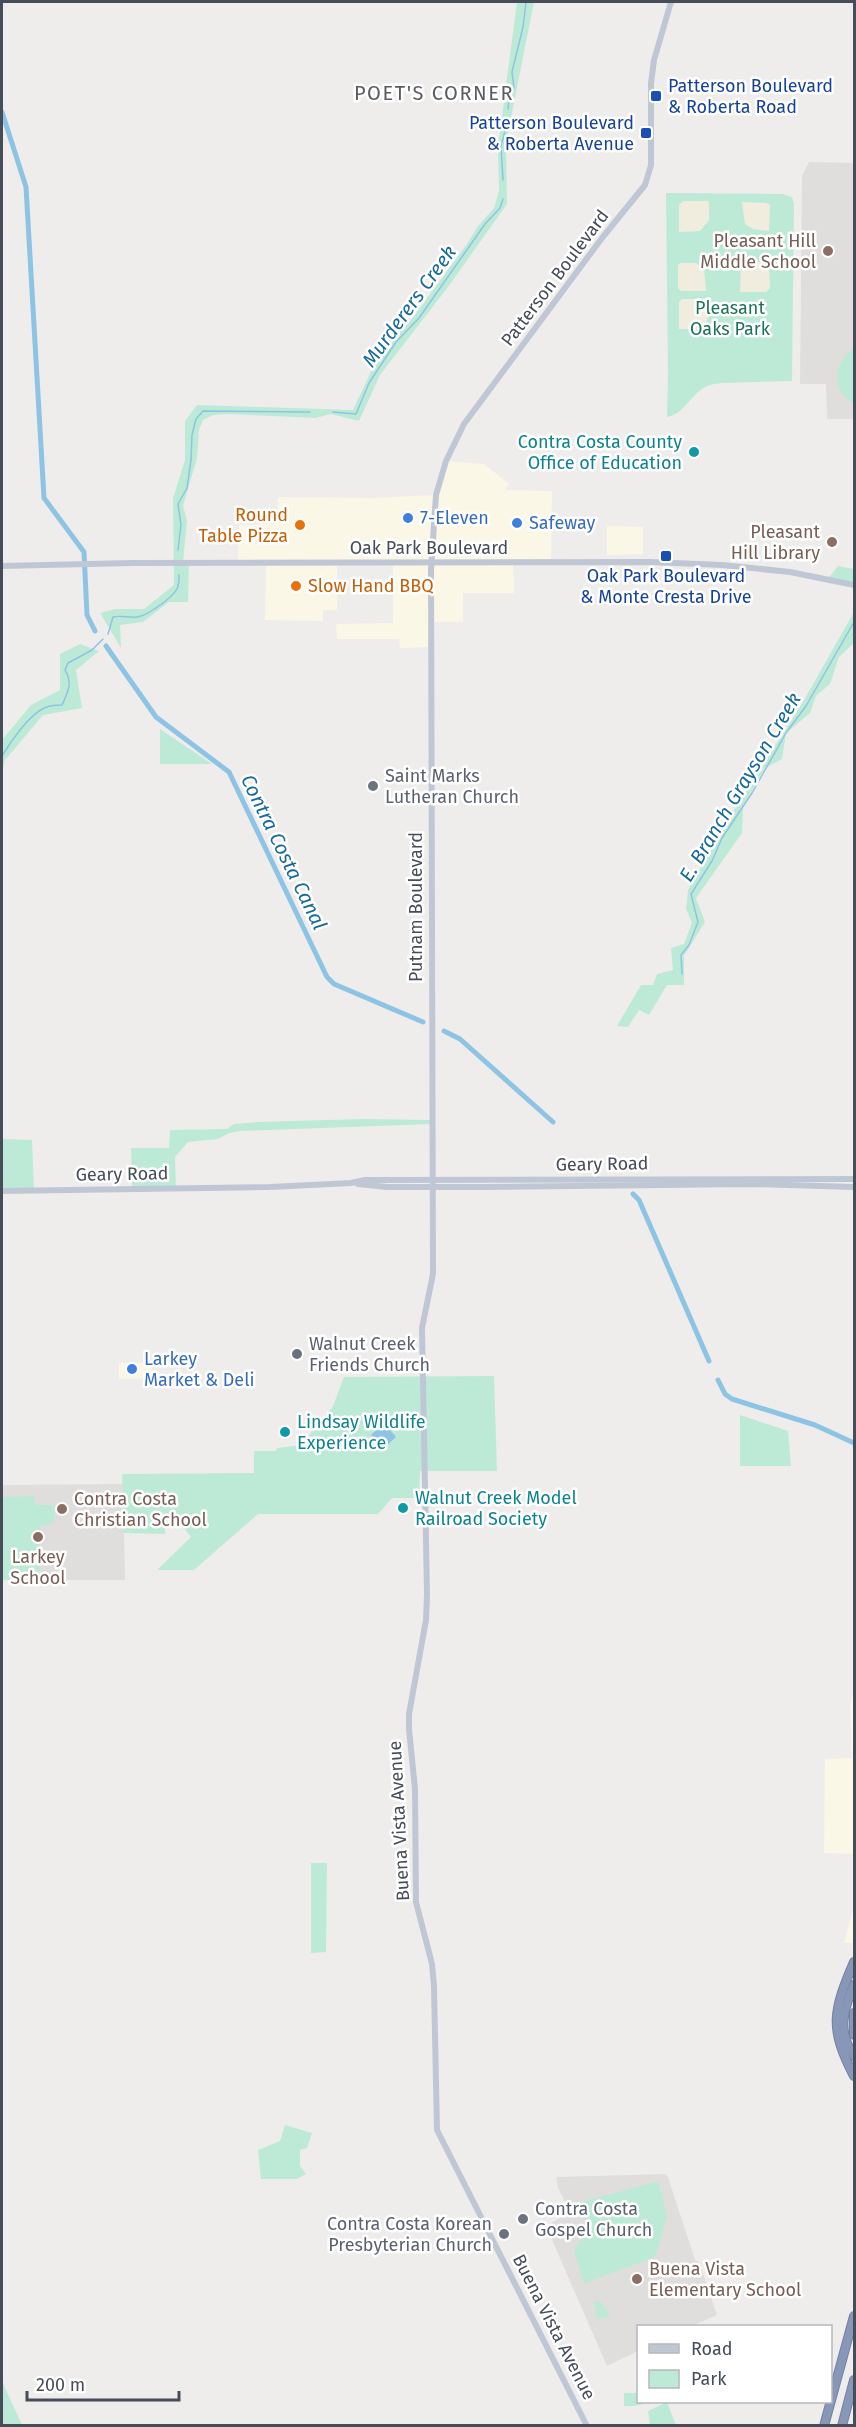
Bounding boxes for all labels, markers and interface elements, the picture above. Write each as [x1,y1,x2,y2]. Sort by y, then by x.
place label: Patterson Boulevard & Roberta Road [668,75,833,118]
district label: POET'S CORNER [354,81,514,105]
marker: Patterson Boulevard & Roberta Road [649,89,663,103]
place label: Patterson Boulevard & Roberta Avenue [469,112,634,155]
marker: Patterson Boulevard & Roberta Avenue [639,126,653,140]
street label: Patterson Boulevard [497,205,613,351]
place label: Pleasant Hill Middle School [700,230,816,273]
water label: Murderers Creek [357,240,461,371]
marker: Pleasant Hill Middle School [821,244,835,258]
park label: Pleasant Oaks Park [690,297,771,340]
place label: Contra Costa County Office of Education [518,431,682,474]
marker: Contra Costa County Office of Education [687,445,701,459]
place label: Round Table Pizza [199,504,288,547]
place label: 7-Eleven [420,507,489,529]
marker: 7-Eleven [401,511,415,525]
place label: Safeway [529,512,595,534]
marker: Safeway [510,516,524,530]
marker: Round Table Pizza [293,518,307,532]
place label: Pleasant Hill Library [731,521,820,564]
marker: Pleasant Hill Library [825,535,839,549]
street label: Oak Park Boulevard [350,537,508,559]
marker: Oak Park Boulevard & Monte Cresta Drive [659,549,673,563]
place label: Oak Park Boulevard & Monte Cresta Drive [580,565,752,608]
place label: Slow Hand BBQ [308,575,434,597]
marker: Slow Hand BBQ [289,579,303,593]
water label: E. Branch Grayson Creek [674,688,806,886]
place label: Saint Marks Lutheran Church [385,765,519,808]
water label: Contra Costa Canal [236,770,332,934]
marker: Saint Marks Lutheran Church [366,779,380,793]
street label: Putnam Boulevard [405,832,427,982]
street label: Geary Road [555,1152,649,1176]
street label: Geary Road [75,1162,169,1186]
place label: Walnut Creek Friends Church [309,1333,430,1376]
marker: Walnut Creek Friends Church [290,1347,304,1361]
place label: Larkey Market & Deli [144,1348,255,1391]
marker: Larkey Market & Deli [125,1362,139,1376]
place label: Lindsay Wildlife Experience [297,1411,426,1454]
marker: Lindsay Wildlife Experience [278,1425,292,1439]
place label: Walnut Creek Model Railroad Society [415,1487,577,1530]
place label: Contra Costa Christian School [74,1488,207,1531]
marker: Walnut Creek Model Railroad Society [396,1501,410,1515]
marker: Contra Costa Christian School [55,1502,69,1516]
marker: Larkey School [31,1530,45,1544]
place label: Larkey School [10,1546,66,1589]
street label: Buena Vista Avenue [384,1740,414,1902]
place label: Contra Costa Gospel Church [535,2198,652,2241]
marker: Contra Costa Gospel Church [516,2212,530,2226]
place label: Contra Costa Korean Presbyterian Church [327,2213,492,2256]
marker: Contra Costa Korean Presbyterian Church [497,2227,511,2241]
street label: Buena Vista Avenue [508,2250,600,2404]
place label: Buena Vista Elementary School [649,2258,801,2301]
marker: Buena Vista Elementary School [630,2272,644,2286]
legend [637,2325,832,2403]
text: Road [691,2338,733,2360]
scale bar [27,2364,178,2402]
text: Park [691,2368,727,2390]
text: 200 m [36,2374,85,2396]

